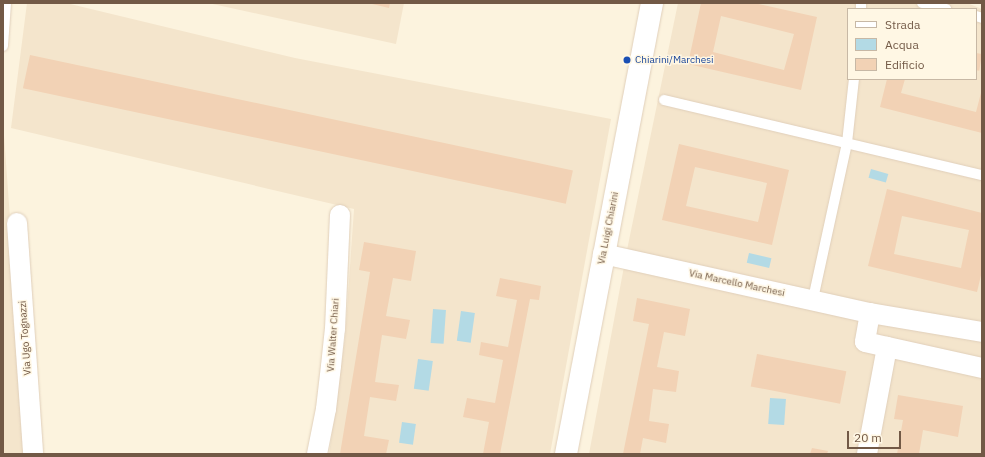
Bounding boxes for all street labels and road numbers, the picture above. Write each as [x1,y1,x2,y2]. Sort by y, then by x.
street label: Via Luigi Chiarini [595,191,621,265]
street label: Via Marcello Marchesi [688,267,786,299]
street label: Via Walter Chiari [324,298,342,372]
street label: Via Ugo Tognazzi [16,300,34,376]

